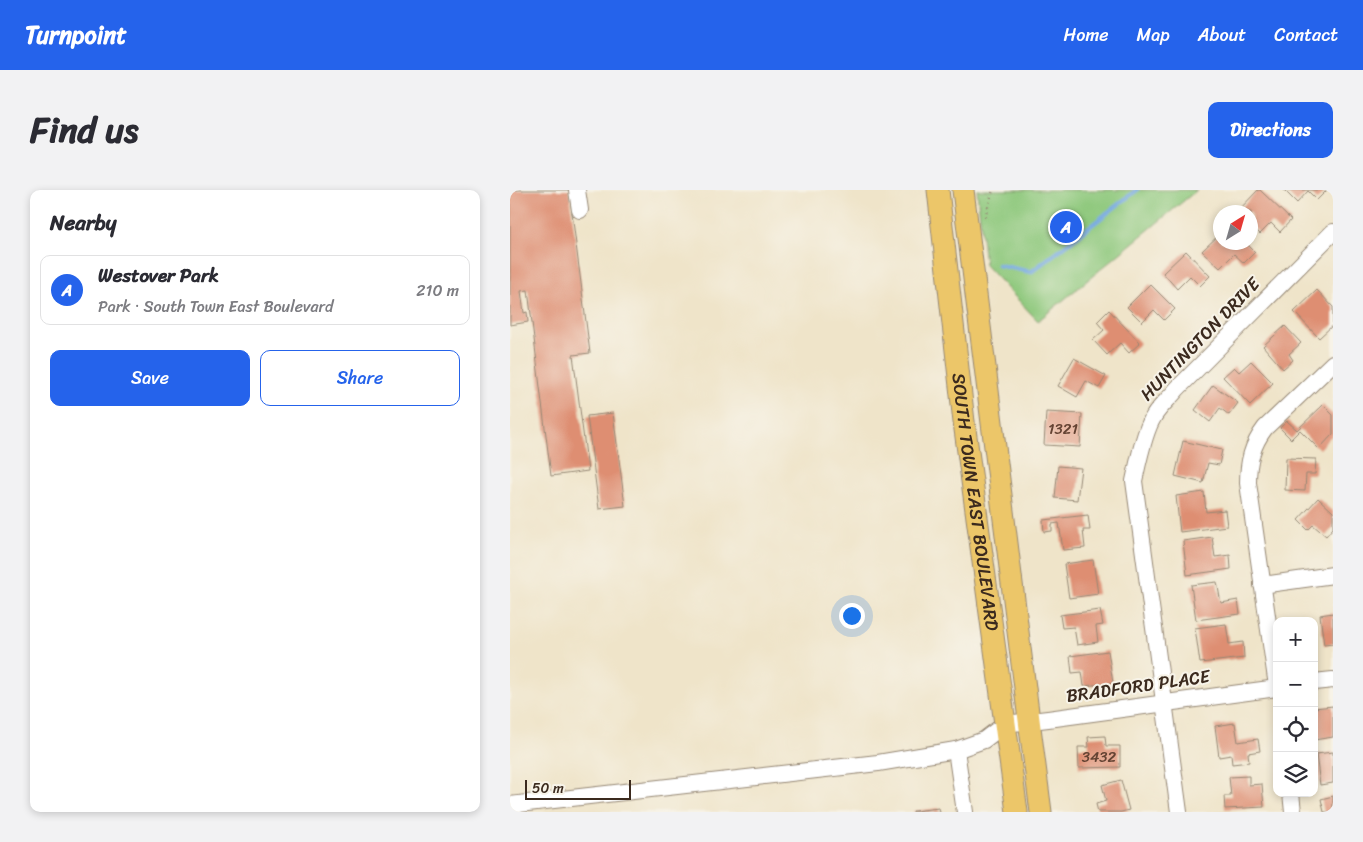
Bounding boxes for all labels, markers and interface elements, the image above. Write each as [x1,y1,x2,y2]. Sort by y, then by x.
text: Turnpoint [25,14,127,56]
text: Home [1064,19,1109,51]
text: Map [1137,19,1170,51]
text: About [1198,19,1246,51]
text: Contact [1274,19,1338,51]
text: Find us [30,99,138,161]
button: Directions [1208,102,1333,158]
text: Nearby [50,204,116,242]
north arrow [1213,205,1258,250]
pin: A [1050,208,1082,246]
text: Westover Park [98,259,219,292]
street label: HUNTINGTON DRIVE [1132,269,1269,409]
text: A [62,276,72,305]
text: 210 m [416,276,459,305]
text: Park · South Town East Boulevard [98,292,333,321]
button: Save [50,350,250,406]
button: Share [260,350,460,406]
street label: SOUTH TOWN EAST BOULEVARD [943,371,1008,633]
house number: 1321 [1048,416,1078,442]
your location [839,603,865,629]
map controls [1273,617,1318,797]
button: + [1273,617,1318,662]
street label: BRADFORD PLACE [1064,660,1213,712]
button: − [1273,662,1318,707]
button: locate [1273,707,1318,752]
house number: 3432 [1082,744,1117,770]
button: layers [1273,752,1318,797]
text: 50 m [532,776,564,801]
scale bar [525,777,631,800]

